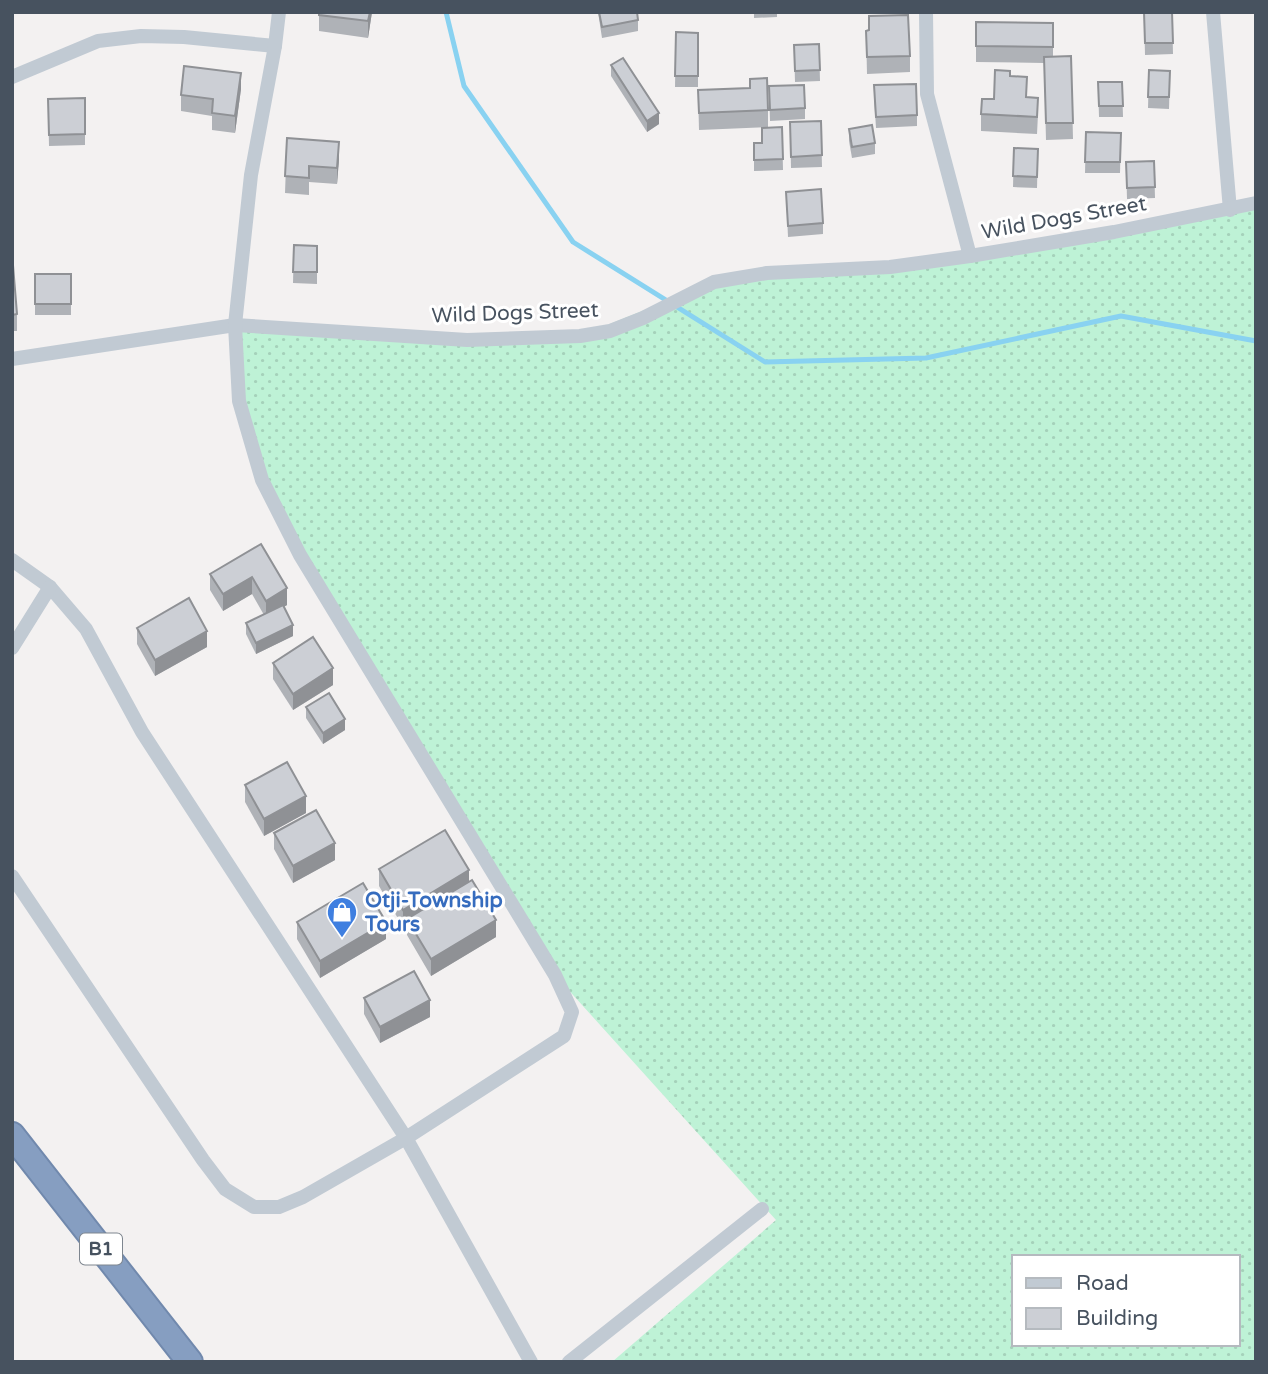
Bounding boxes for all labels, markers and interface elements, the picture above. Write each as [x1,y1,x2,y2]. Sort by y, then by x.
street label: Wild Dogs Street [980,191,1148,245]
street label: Wild Dogs Street [431,298,599,328]
place label: Otji-Township Tours [364,888,503,937]
shop icon: Otji-Township Tours [325,895,359,939]
road number: B1 [80,1233,122,1264]
legend [1012,1255,1240,1346]
text: Road [1076,1271,1129,1296]
text: Building [1076,1306,1158,1331]

